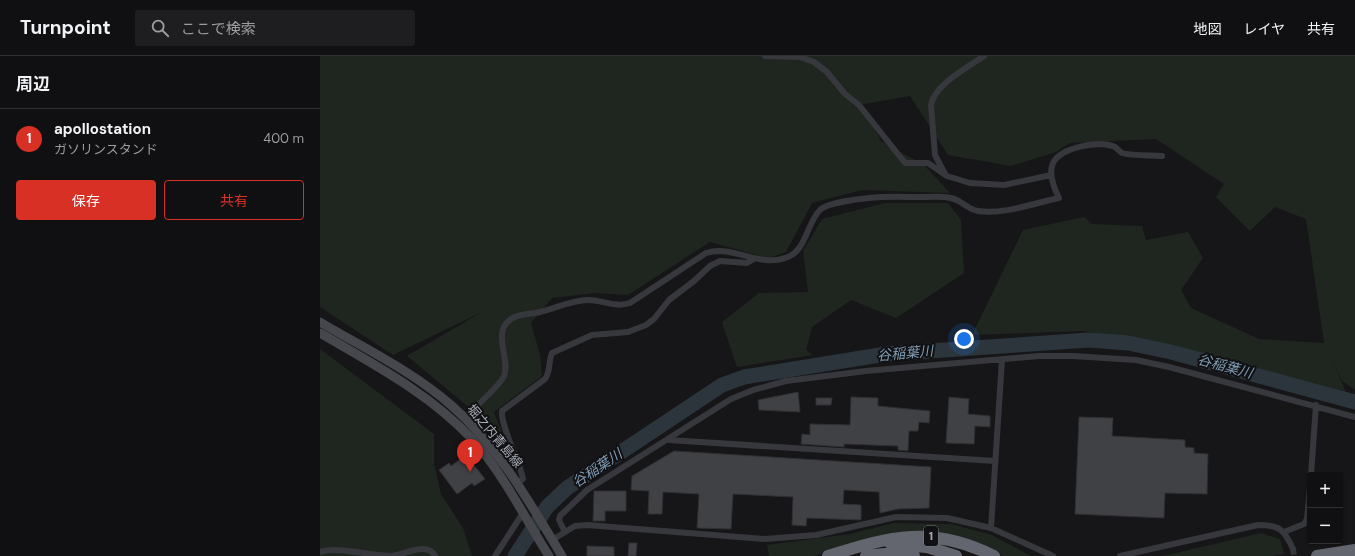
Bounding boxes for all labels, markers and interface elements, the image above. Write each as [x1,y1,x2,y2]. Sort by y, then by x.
search box [135,10,415,46]
text: Turnpoint [20,15,111,40]
icon: search [149,17,171,39]
text: ここで検索 [181,19,256,39]
text: 地図 [1193,20,1221,38]
text: レイヤ [1243,20,1285,38]
text: 共有 [1307,20,1335,38]
text: 周辺 [16,73,50,95]
text: apollostation [54,119,151,139]
text: 1 [27,130,31,147]
text: 400 m [263,130,304,147]
text: ガソリンスタンド [54,141,158,158]
button: 保存 [16,180,156,220]
button: 共有 [164,180,304,220]
your location [954,329,974,349]
water label: 谷稲葉川 [876,341,936,364]
water label: 谷稲葉川 [1196,350,1256,382]
street label: 堀之内青島線 [463,401,527,471]
pin: 1 [457,439,483,472]
water label: 谷稲葉川 [569,444,627,491]
map controls [1307,472,1343,544]
button: + [1307,472,1343,508]
button: − [1307,508,1343,544]
road number: 1 [924,526,938,546]

